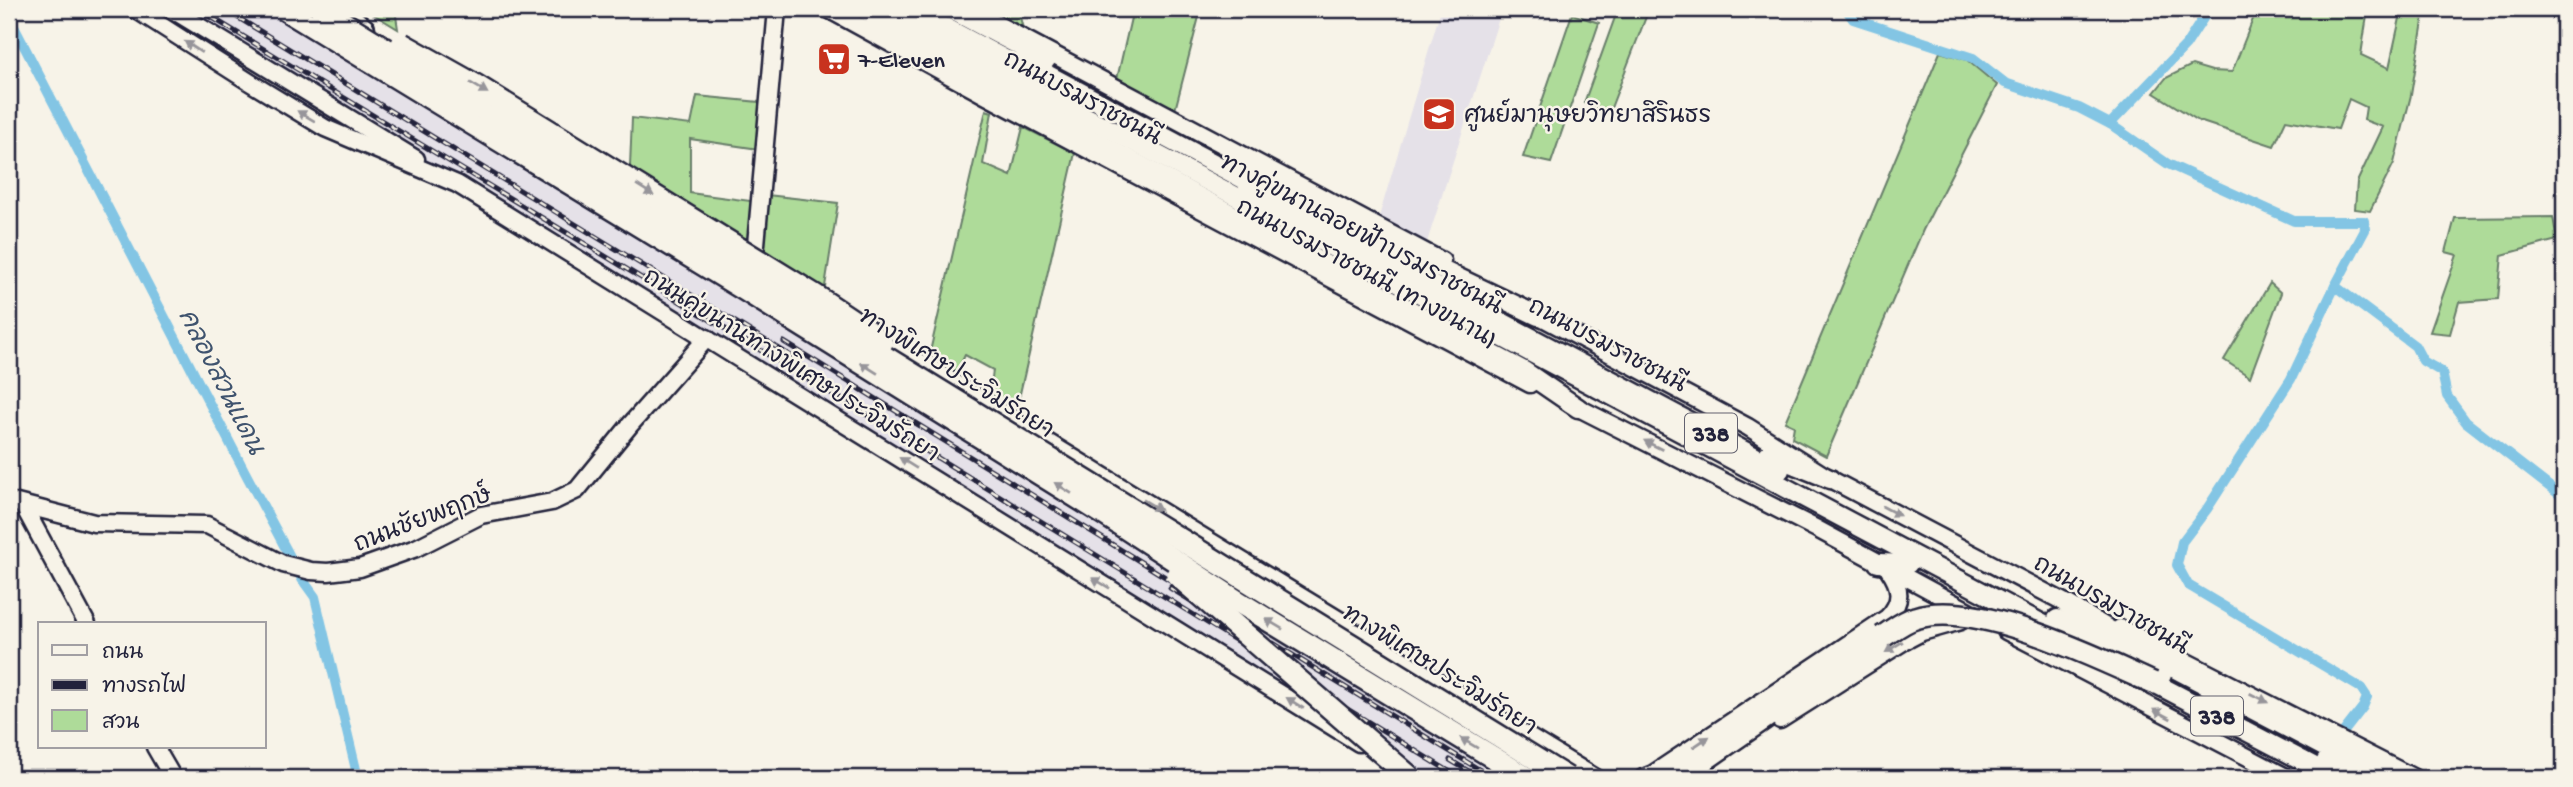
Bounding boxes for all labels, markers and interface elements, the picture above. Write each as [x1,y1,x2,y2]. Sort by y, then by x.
one-way arrow [184,40,203,53]
supermarket icon: 7-Eleven [815,40,853,78]
street label: ถนนบรมราชชนนี [997,43,1167,154]
place label: 7-Eleven [857,48,946,77]
one-way arrow [470,82,489,95]
school or university icon: ศูนย์มานุษยวิทยาสิรินธร [1420,95,1458,133]
place label: ศูนย์มานุษยวิทยาสิรินธร [1464,98,1711,132]
one-way arrow [296,110,315,122]
street label: ทางคู่ขนานลอยฟ้าบรมราชชนนี [1214,146,1508,323]
one-way arrow [635,183,654,196]
street label: ถนนบรมราชชนนี (ทางขนาน) [1230,190,1503,356]
street label: ถนนคู่ขนานทางพิเศษประจิมรัถยา [637,260,946,470]
street label: ถนนบรมราชชนนี [1522,290,1692,401]
street label: ทางพิเศษประจิมรัถยา [852,301,1060,447]
water label: คลองสวนแดน [169,305,269,462]
one-way arrow [860,361,879,374]
road number: 338 [1685,414,1737,452]
one-way arrow [1643,440,1663,451]
one-way arrow [899,456,918,469]
street label: ถนนชัยพฤกษ์ [349,477,497,561]
one-way arrow [1053,481,1072,494]
one-way arrow [1143,499,1162,511]
one-way arrow [1881,505,1900,517]
street label: ถนนบรมราชชนนี [2027,547,2195,663]
one-way arrow [1092,577,1111,590]
street label: ทางพิเศษประจิมรัถยา [1335,598,1543,744]
one-way arrow [1265,618,1284,631]
legend [38,622,266,748]
one-way arrow [1885,641,1904,653]
text: ถนน [102,642,143,667]
text: ทางรถไฟ [102,672,187,701]
one-way arrow [2249,693,2269,704]
one-way arrow [1285,696,1305,709]
road number: 338 [2191,696,2243,736]
one-way arrow [2151,708,2171,720]
text: สวน [102,712,139,737]
one-way arrow [1459,736,1478,749]
one-way arrow [1691,736,1711,749]

